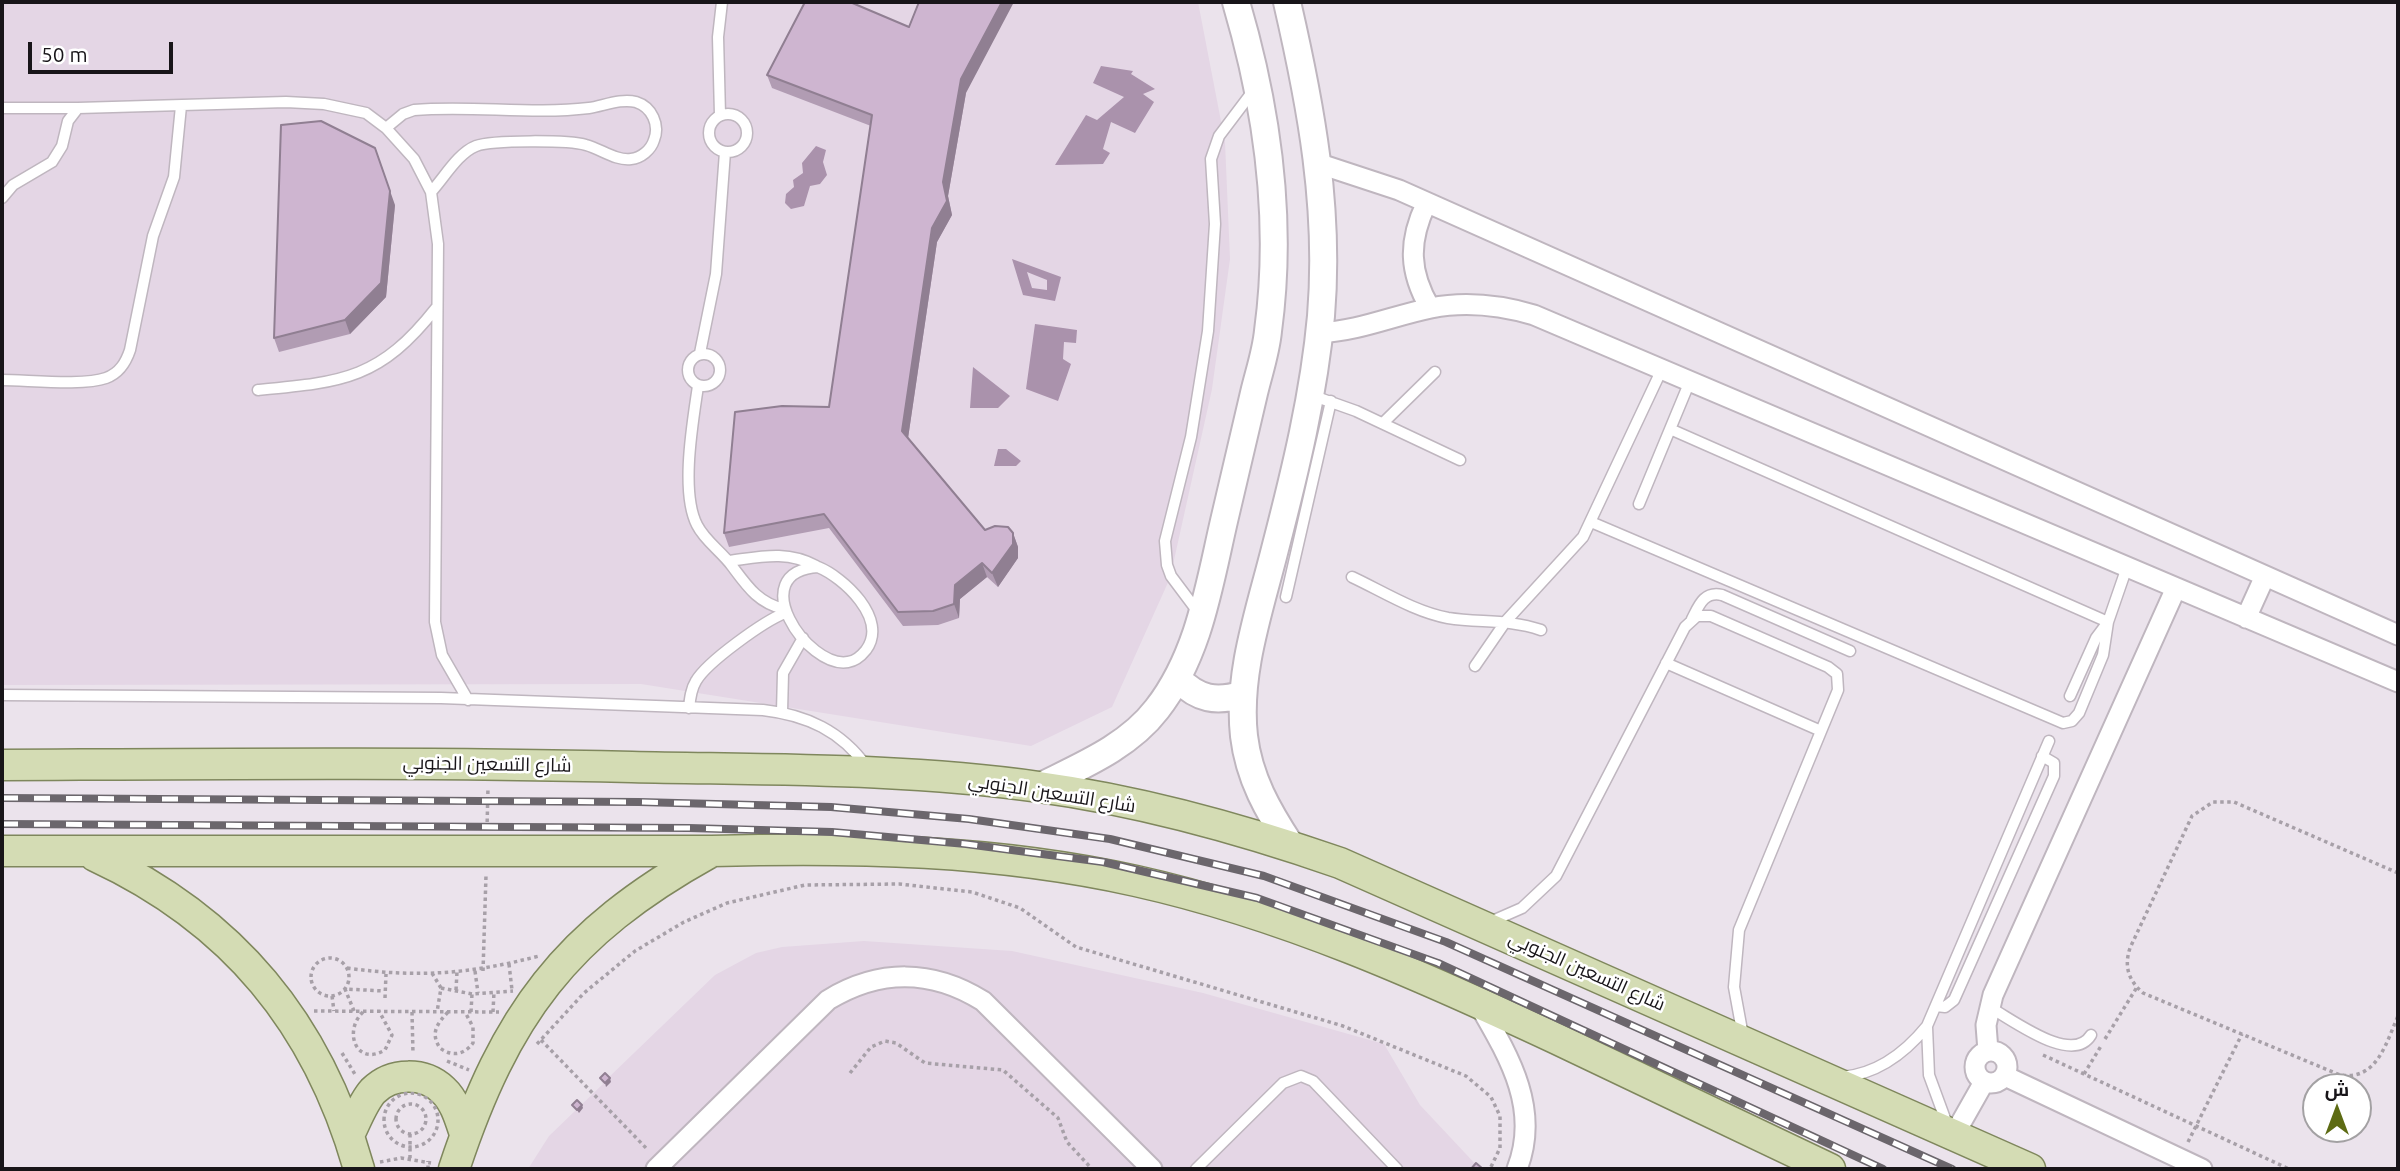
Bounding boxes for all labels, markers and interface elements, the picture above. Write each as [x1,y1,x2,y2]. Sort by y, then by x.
scale bar [32,28,177,72]
text: 50 m [41,42,88,66]
street label: شارع التسعين الجنوبي [402,751,572,777]
street label: شارع التسعين الجنوبي [967,769,1137,817]
street label: شارع التسعين الجنوبي [1505,926,1669,1016]
north arrow [2302,1073,2372,1143]
text: ش [2325,1078,2349,1100]

